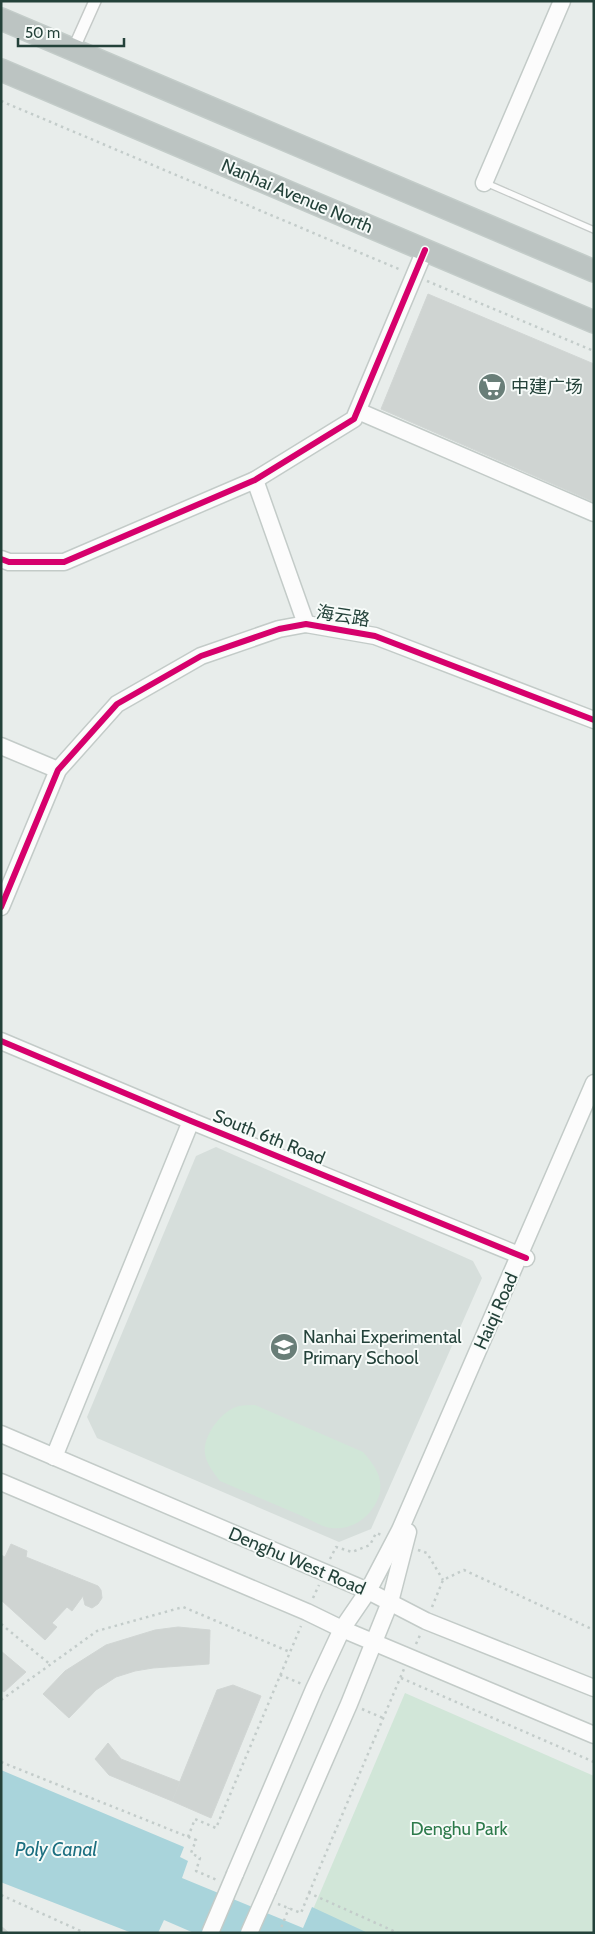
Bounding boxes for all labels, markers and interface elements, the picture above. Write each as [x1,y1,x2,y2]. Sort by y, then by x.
scale bar [18,15,124,47]
text: 50 m [25,24,60,42]
street label: Nanhai Avenue North [218,154,376,238]
supermarket icon: 中建广场 [477,372,507,402]
place label: 中建广场 [511,376,583,398]
street label: 海云路 [315,601,371,631]
street label: South 6th Road [210,1105,328,1169]
street label: Haiqi Road [469,1269,523,1353]
place label: Nanhai Experimental Primary School [303,1326,462,1369]
school or university icon: Nanhai Experimental Primary School [269,1332,299,1362]
street label: Denghu West Road [225,1522,369,1600]
park label: Denghu Park [411,1818,508,1840]
water label: Poly Canal [15,1838,98,1861]

